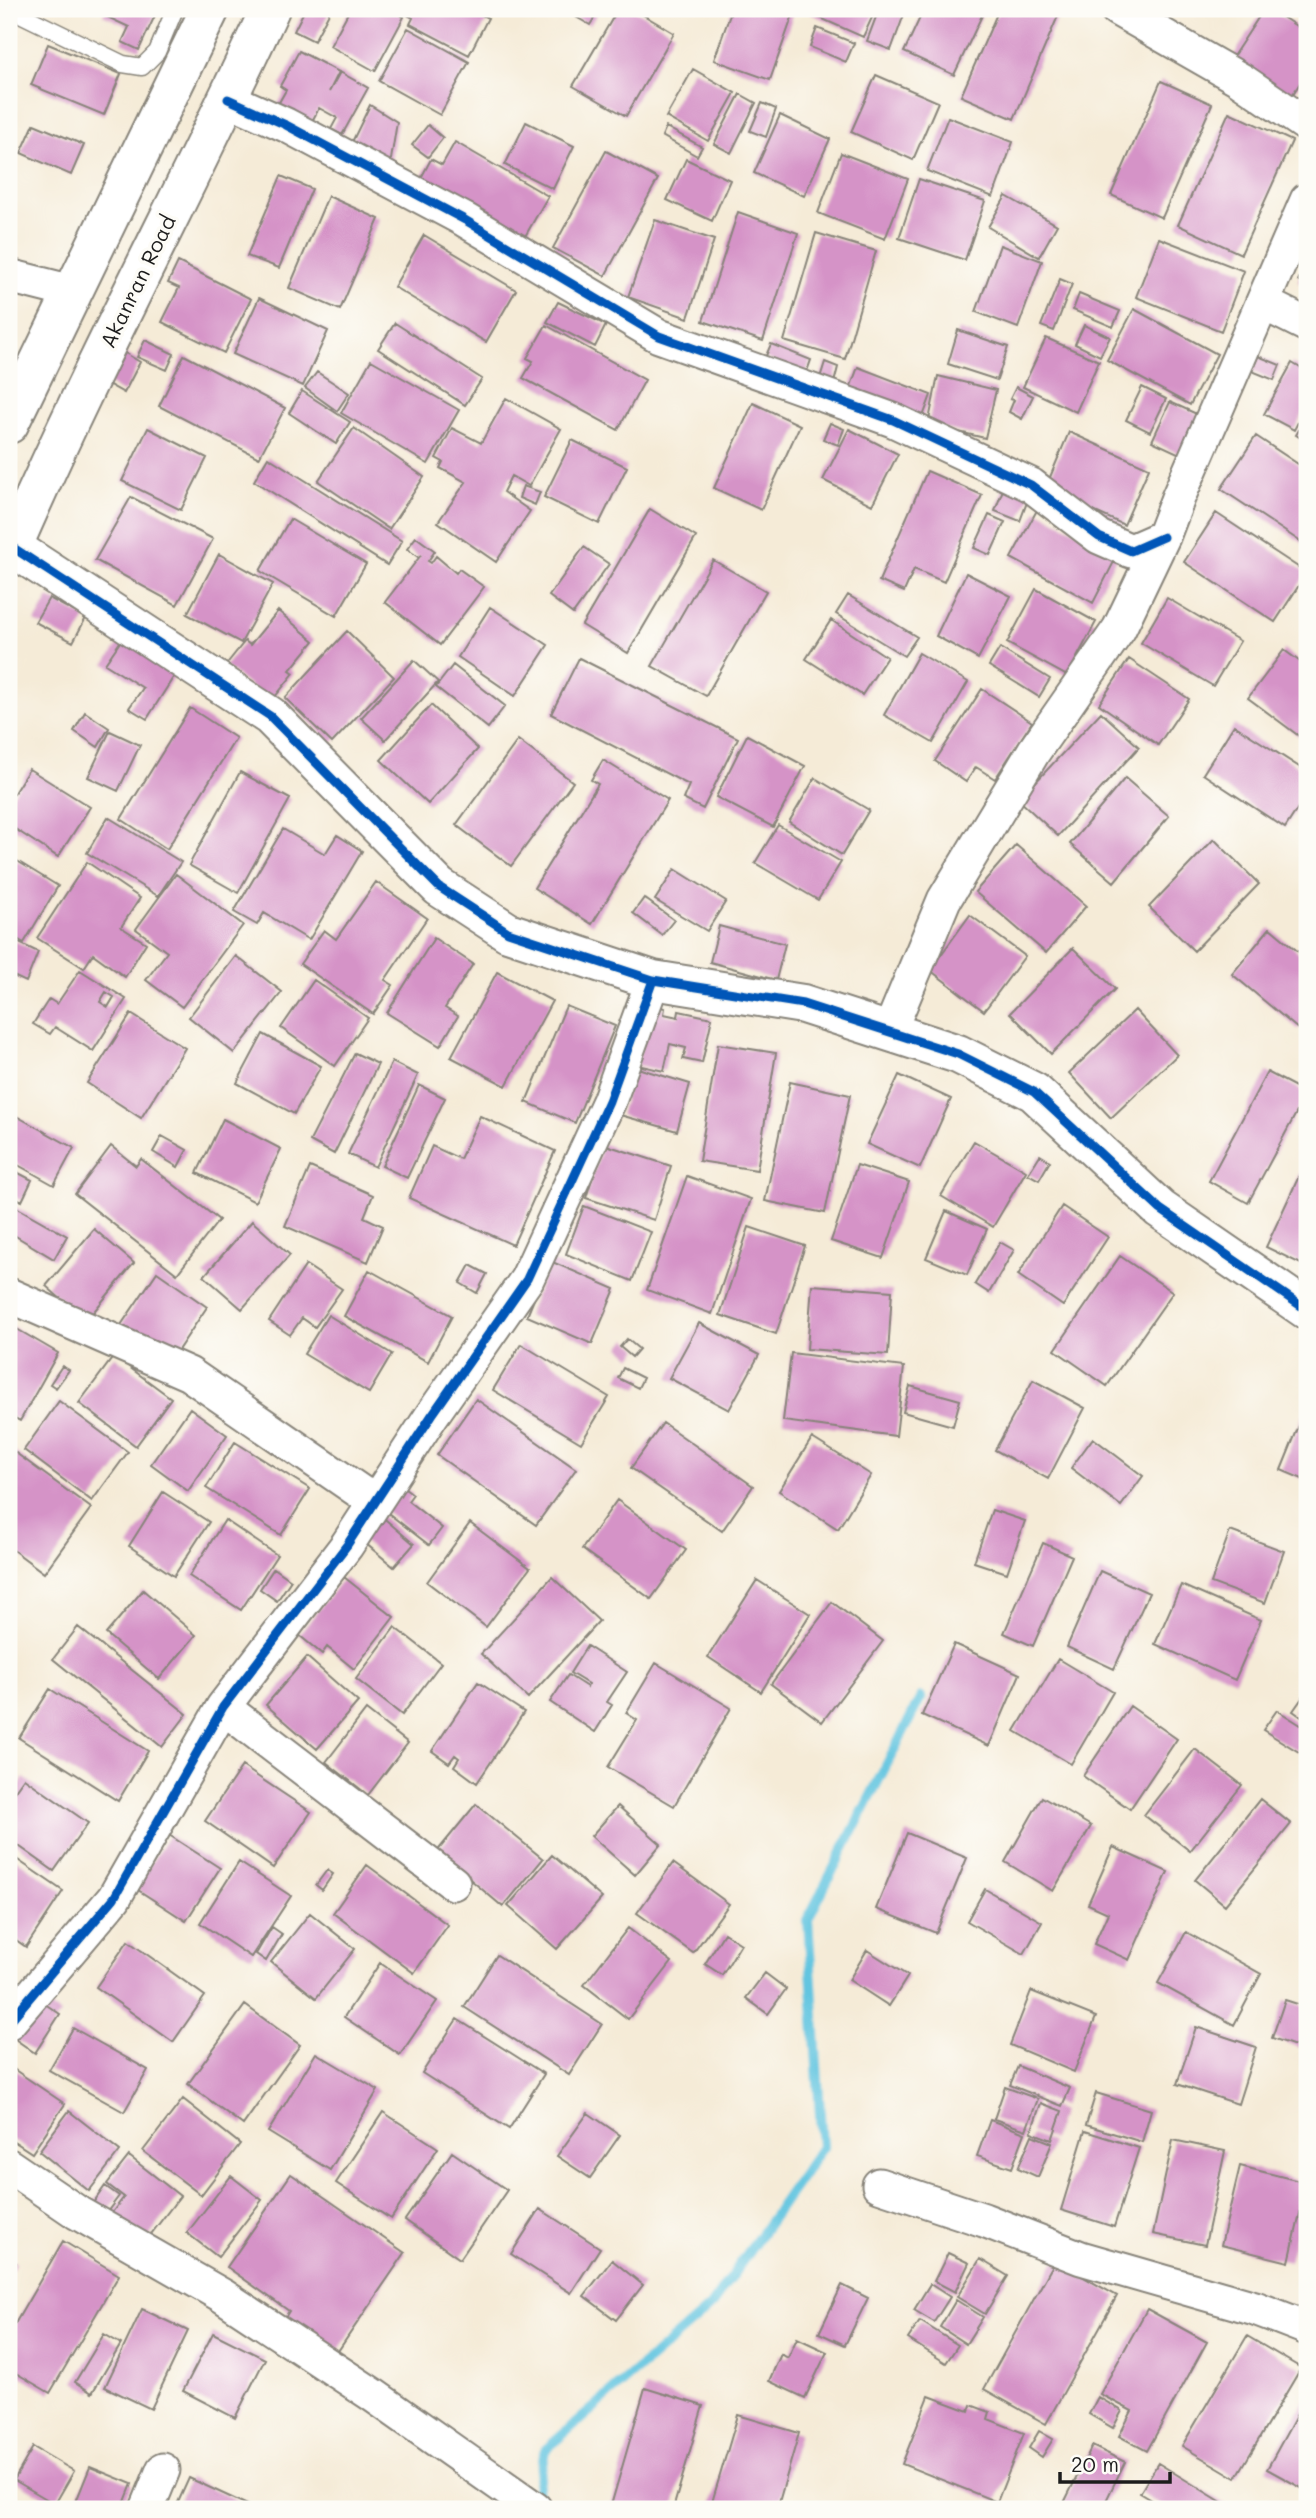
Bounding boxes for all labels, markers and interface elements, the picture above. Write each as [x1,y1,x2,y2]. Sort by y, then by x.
street label: Akanran Road [93,210,181,352]
scale bar [1060,2441,1171,2485]
text: 20 m [1071,2450,1119,2477]

